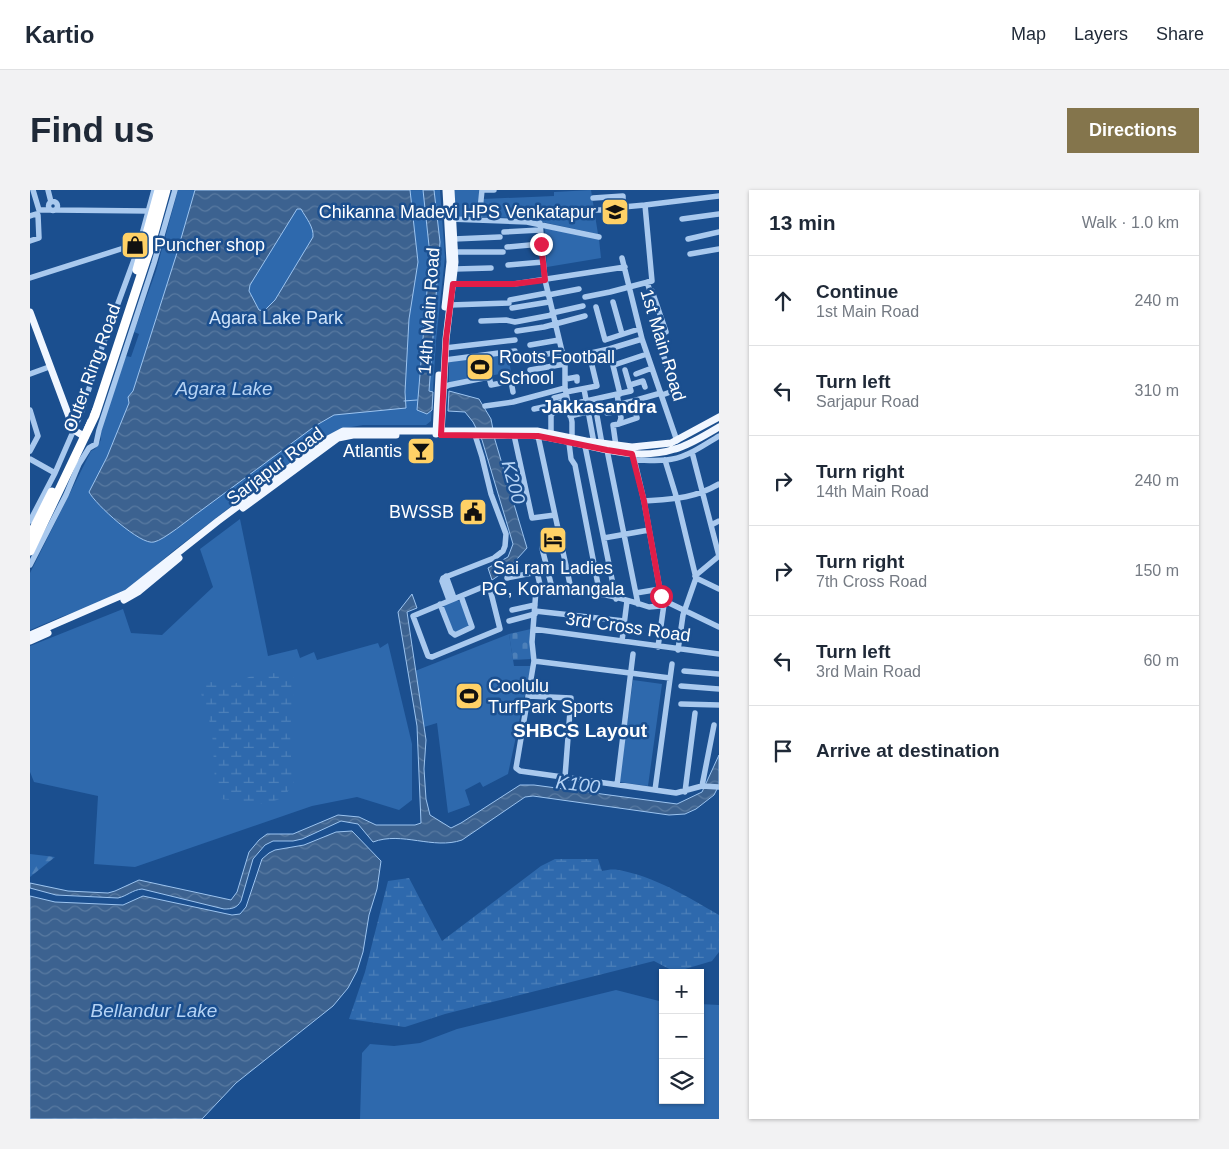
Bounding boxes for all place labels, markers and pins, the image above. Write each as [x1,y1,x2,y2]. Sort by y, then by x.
school or university icon: Chikanna Madevi HPS Venkatapur [600,197,630,227]
place label: Chikanna Madevi HPS Venkatapur [319,202,596,222]
shop icon: Puncher shop [120,230,150,260]
place label: Puncher shop [154,235,265,255]
place label: Roots Football School [499,347,615,388]
sports icon: Roots Football School [465,352,495,382]
bar icon: Atlantis [406,436,436,466]
place label: Atlantis [343,441,402,461]
public building icon: BWSSB [458,497,488,527]
place label: BWSSB [389,502,454,522]
hotel icon: Sai ram Ladies PG, Koramangala [538,525,568,555]
place label: Sai ram Ladies PG, Koramangala [481,558,626,599]
place label: Coolulu TurfPark Sports [488,676,613,717]
sports icon: Coolulu TurfPark Sports [454,681,484,711]

